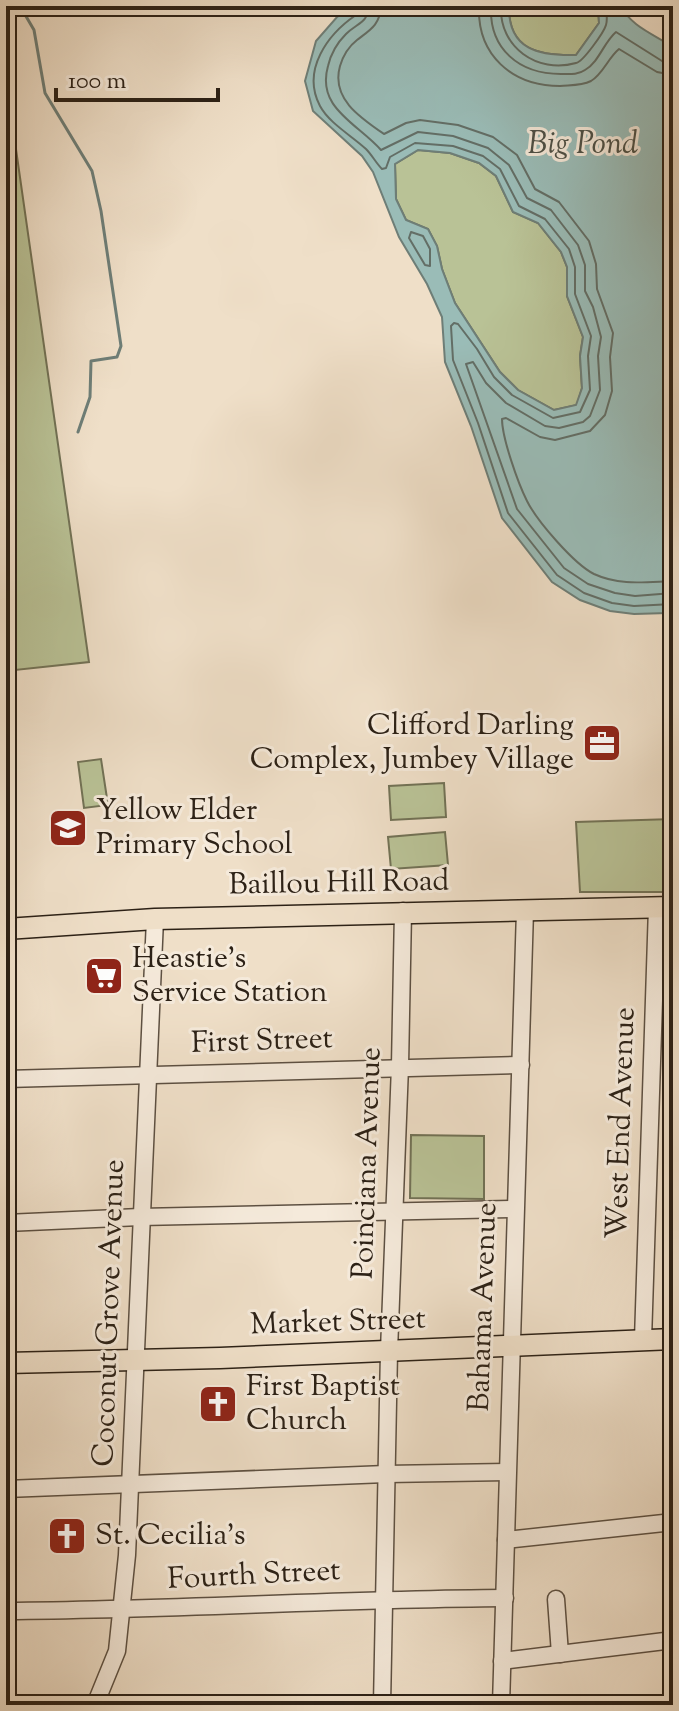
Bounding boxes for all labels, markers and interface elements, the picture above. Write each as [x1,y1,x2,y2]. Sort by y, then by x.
scale bar [56,52,218,102]
text: 100 m [68,65,126,99]
water label: Big Pond [528,122,638,168]
place label: Clifford Darling Complex, Jumbey Village [250,705,574,782]
office icon: Clifford Darling Complex, Jumbey Village [581,722,623,764]
place label: Yellow Elder Primary School [96,790,293,867]
school or university icon: Yellow Elder Primary School [47,807,89,849]
street label: Baillou Hill Road [228,861,450,907]
place label: Heastie's Service Station [132,938,328,1015]
supermarket icon: Heastie's Service Station [83,955,125,997]
street label: West End Avenue [596,1006,648,1240]
street label: First Street [190,1018,334,1066]
street label: Poinciana Avenue [342,1046,394,1280]
street label: Coconut Grove Avenue [83,1158,137,1468]
street label: Bahama Avenue [459,1202,509,1412]
street label: Market Street [249,1298,427,1348]
place label: First Baptist Church [246,1366,400,1443]
church icon: First Baptist Church [197,1383,239,1425]
church icon: St. Cecilia's [46,1515,88,1557]
place label: St. Cecilia's [95,1515,246,1558]
street label: Fourth Street [167,1550,341,1602]

